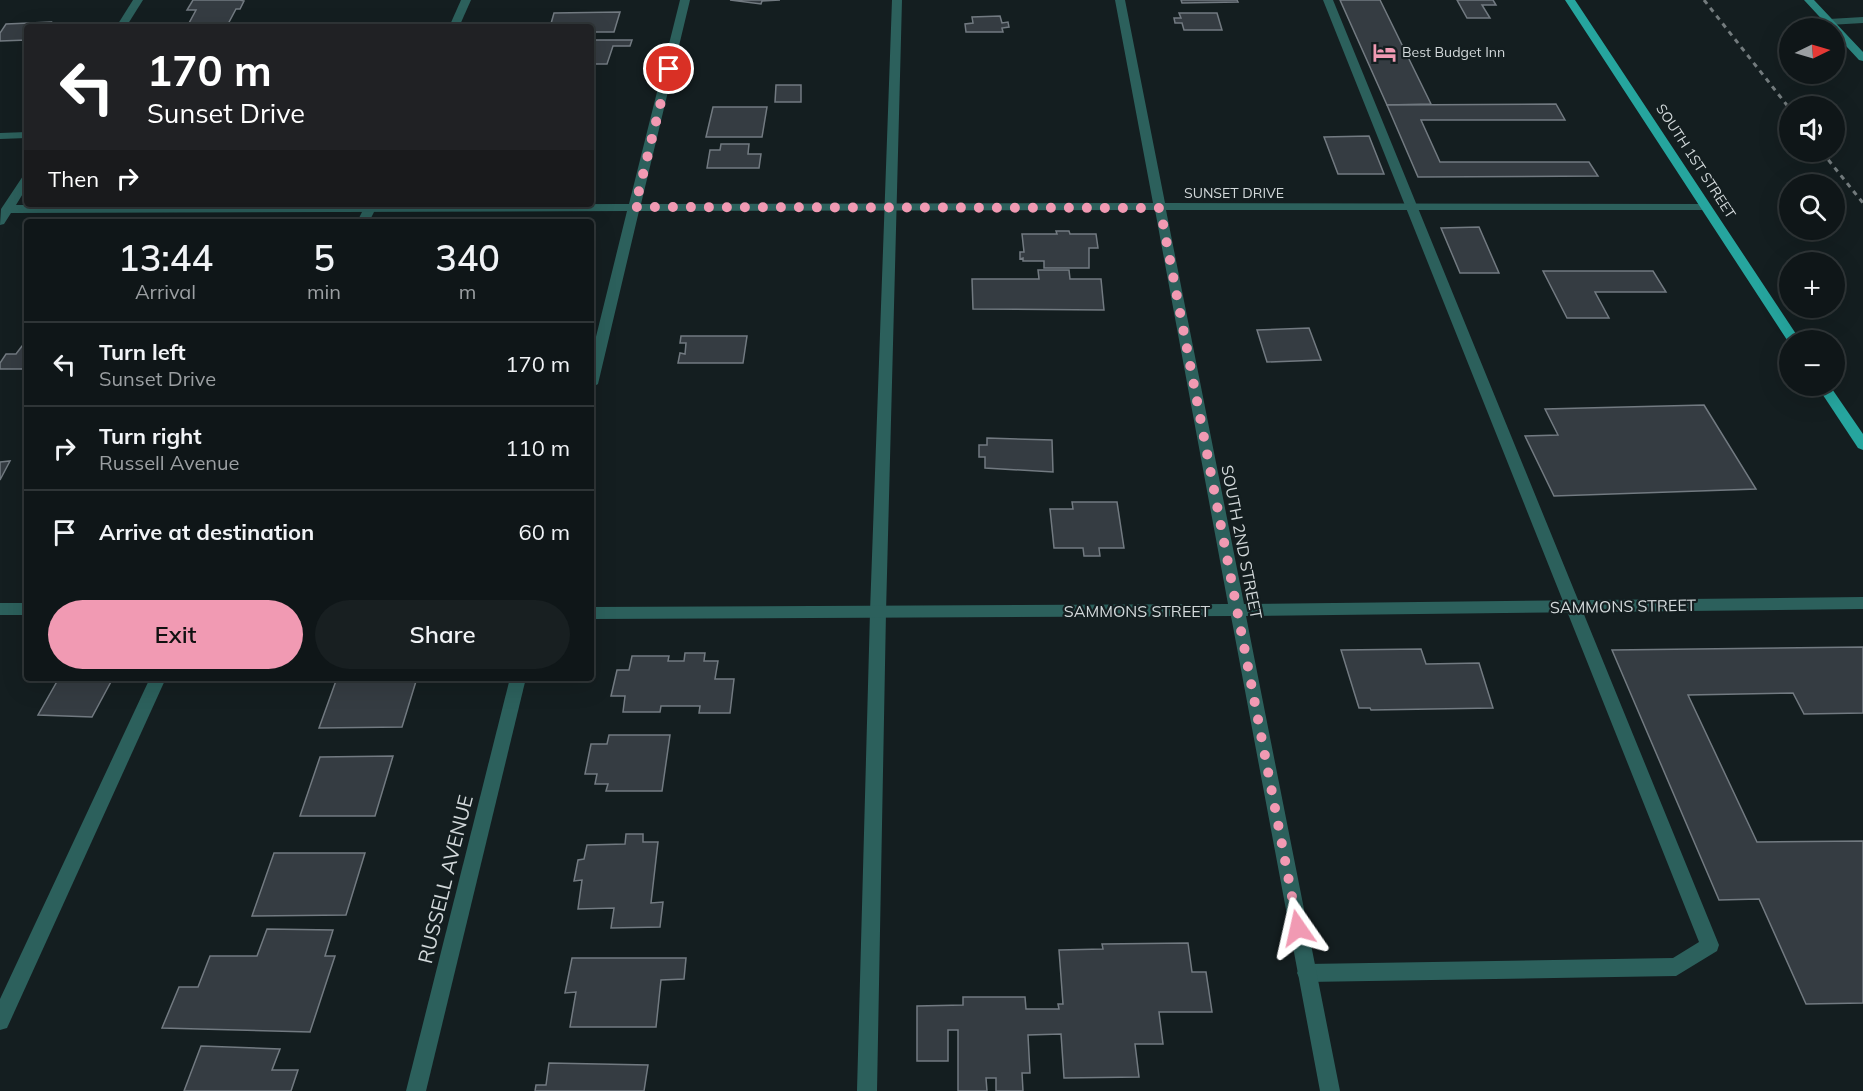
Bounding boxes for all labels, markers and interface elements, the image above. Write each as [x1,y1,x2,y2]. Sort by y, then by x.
north arrow [1779,18,1845,84]
map controls [1779,18,1845,396]
hotel icon: Best Budget Inn [1371,39,1397,65]
pin [643,43,694,94]
place label: Best Budget Inn [1402,43,1505,61]
text: 170 m [147,44,272,97]
icon: left [48,48,126,126]
icon: arrive [652,52,685,85]
text: Sunset Drive [147,96,305,130]
button: sound [1779,96,1845,162]
street label: SOUTH 1ST STREET [1652,100,1740,222]
icon: right [111,162,144,195]
text: Then [48,165,99,193]
button: search [1779,174,1845,240]
street label: SUNSET DRIVE [1184,184,1284,202]
text: 13:44 [118,235,213,280]
text: 5 [313,235,335,280]
text: 340 [435,235,500,280]
button: + [1779,252,1845,318]
text: Arrival [135,279,196,304]
text: min [307,279,341,304]
text: m [459,279,476,304]
button: − [1779,330,1845,396]
text: Turn left [99,338,186,366]
icon: left [48,348,81,381]
text: 170 m [505,350,570,378]
text: Sunset Drive [99,366,216,391]
text: Turn right [99,422,202,450]
icon: right [48,432,81,465]
text: 110 m [505,434,570,462]
text: Russell Avenue [99,450,240,475]
street label: SOUTH 2ND STREET [1217,463,1267,621]
icon: arrive [48,516,81,549]
text: Arrive at destination [99,518,314,546]
text: 60 m [519,518,570,546]
street label: SAMMONS STREET [1550,595,1697,617]
button: Exit [48,600,303,669]
button: Share [315,600,570,669]
street label: SAMMONS STREET [1064,601,1211,621]
street label: RUSSELL AVENUE [412,792,478,966]
position arrow [1266,896,1330,960]

